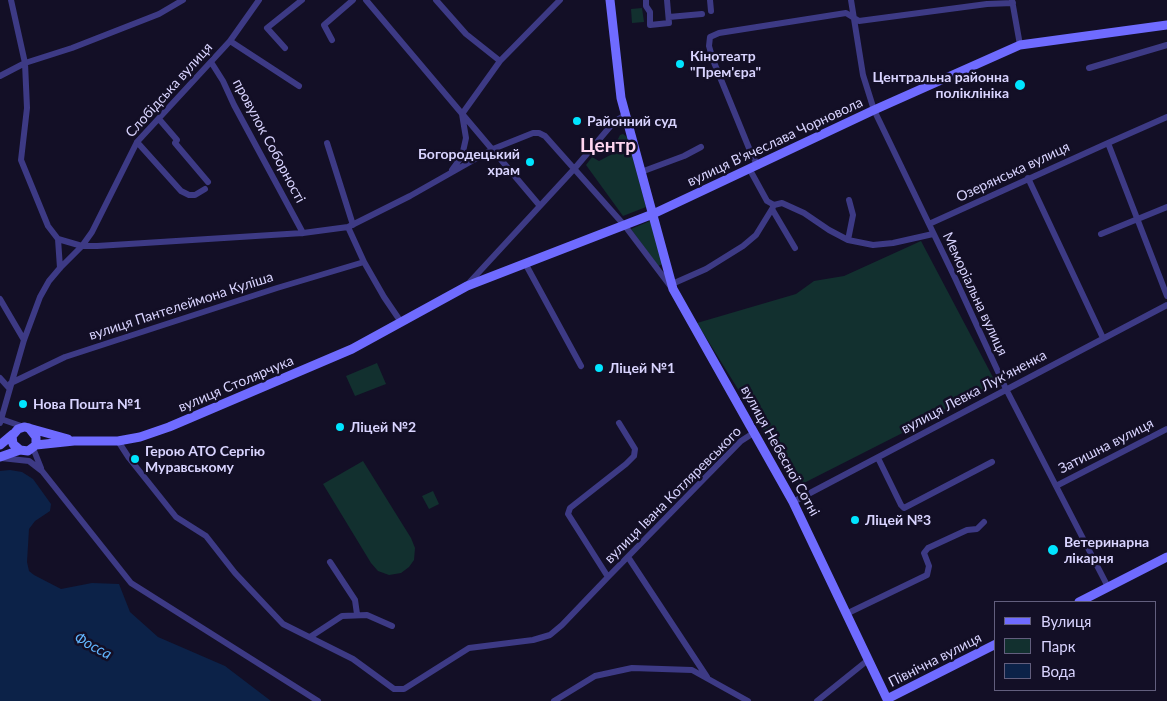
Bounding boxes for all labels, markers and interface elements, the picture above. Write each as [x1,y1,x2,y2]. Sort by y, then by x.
street label: Слобідська вулиця [122,39,216,141]
place label: Кінотеатр "Прем'єра" [690,48,761,80]
marker: Кінотеатр "Прем'єра" [674,58,686,70]
place label: Центральна районна поліклініка [873,69,1009,102]
street label: провулок Соборності [229,76,309,206]
marker: Центральна районна поліклініка [1013,78,1027,92]
street label: вулиця В'ячеслава Чорновола [685,94,865,190]
place label: Районний суд [587,113,677,129]
marker: Районний суд [571,115,583,127]
district label: Центр [580,135,636,157]
street label: Озерянська вулиця [954,138,1072,206]
place label: Богородецький храм [418,146,520,178]
marker: Богородецький храм [524,156,536,168]
street label: Меморіальна вулиця [939,230,1011,358]
street label: вулиця Пантелеймона Куліша [87,268,275,344]
street label: вулиця Левка Лук'яненка [899,347,1049,437]
street label: вулиця Столярчука [176,352,296,416]
place label: Ліцей №1 [609,360,675,376]
marker: Ліцей №1 [593,362,605,374]
street label: вулиця Небесної Сотні [737,383,823,519]
place label: Нова Пошта №1 [33,396,141,412]
marker: Нова Пошта №1 [17,398,29,410]
street label: Затишна вулиця [1056,415,1156,477]
place label: Ліцей №2 [350,419,416,435]
marker: Ліцей №2 [334,421,346,433]
street label: вулиця Івана Котляревського [601,423,745,567]
place label: Герою АТО Сергію Муравському [145,443,265,476]
marker: Герою АТО Сергію Муравському [129,453,141,465]
place label: Ліцей №3 [865,512,931,528]
marker: Ліцей №3 [849,514,861,526]
place label: Ветеринарна лікарня [1064,534,1149,566]
marker: Ветеринарна лікарня [1046,543,1060,557]
legend [994,601,1157,691]
text: Вулиця [1041,612,1091,630]
water label: Фосса [71,629,115,663]
street label: Північна вулиця [886,629,984,691]
text: Парк [1041,637,1075,655]
text: Вода [1041,662,1076,680]

